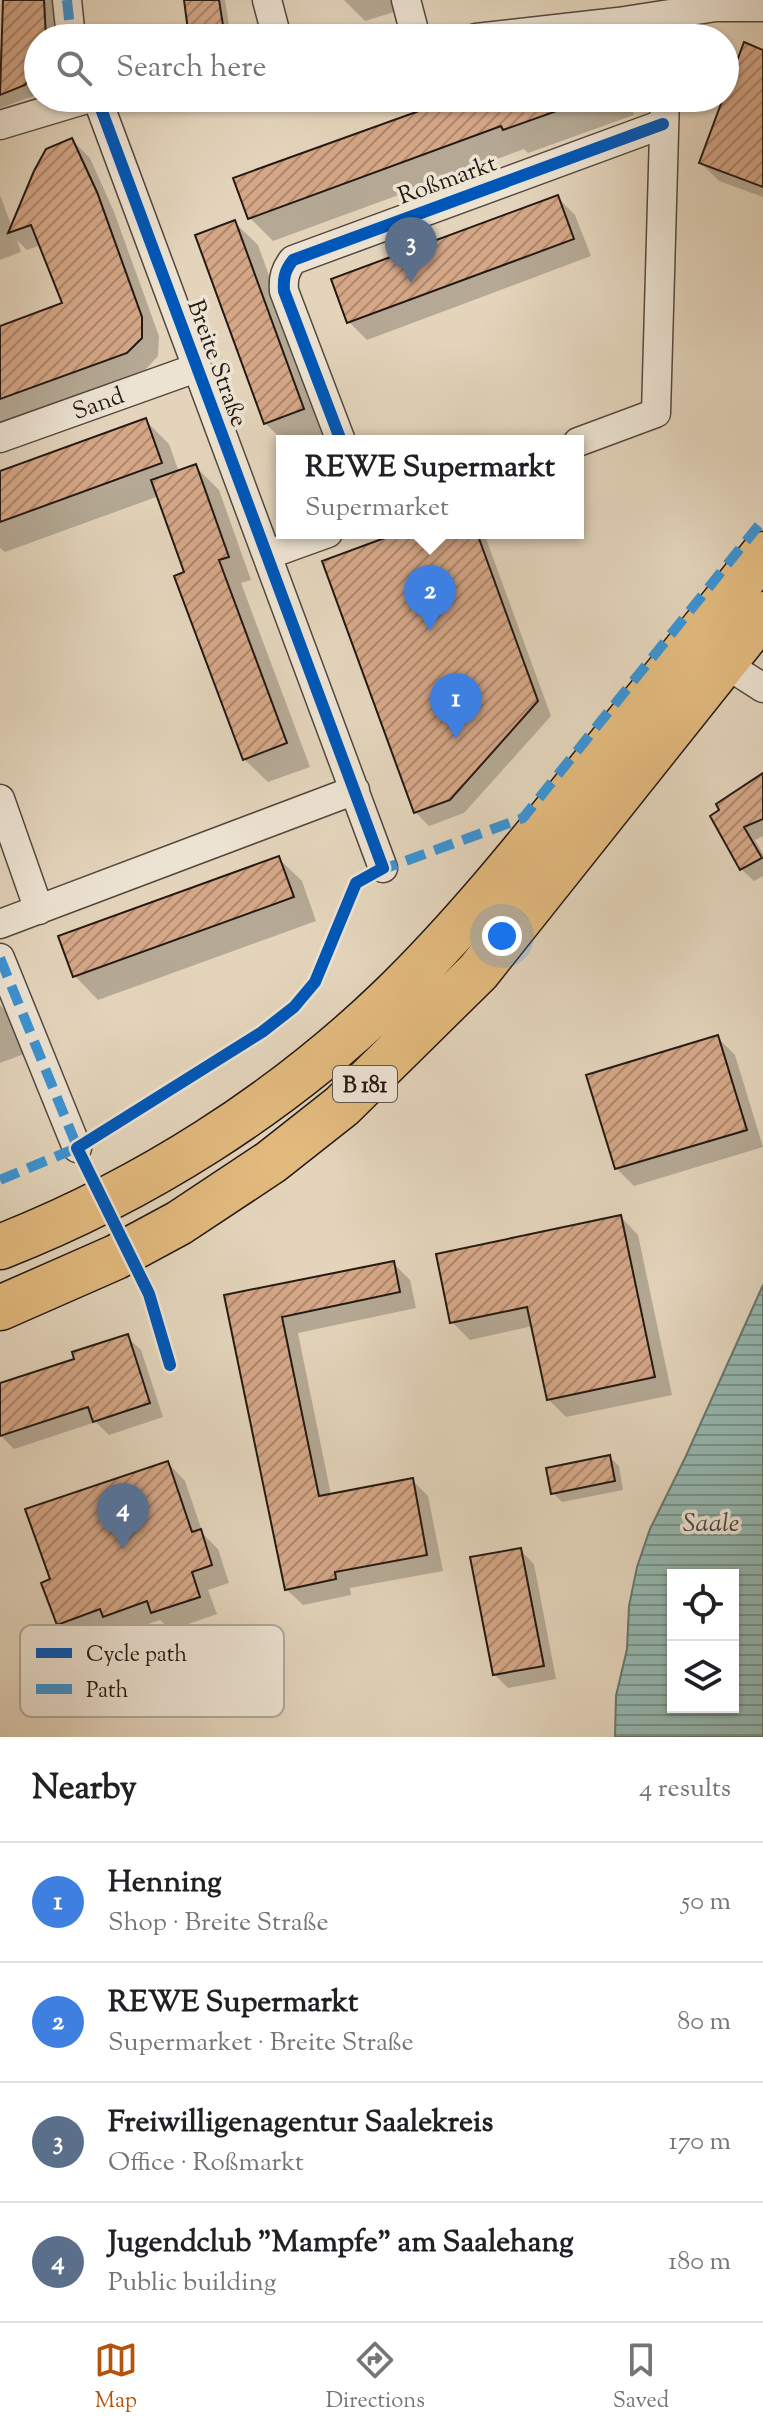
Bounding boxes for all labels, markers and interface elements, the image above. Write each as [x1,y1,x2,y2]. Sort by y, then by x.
search box [24,24,739,112]
icon: search [52,46,96,90]
text: Search here [116,47,266,90]
street label: Roßmarkt [394,147,502,214]
pin: 3 [385,217,437,283]
street label: Breite Straße [177,295,255,432]
street label: Sand [68,380,130,430]
popup [276,435,584,539]
text: REWE Supermarkt [305,447,555,490]
text: Supermarket [305,490,449,527]
pin: 2 [404,565,456,631]
pin: 1 [430,673,482,739]
your location [482,916,522,956]
road number: B 181 [333,1066,397,1102]
pin: 4 [97,1483,149,1549]
water label: Saale [683,1506,739,1543]
map controls [667,1569,739,1713]
button: locate [667,1569,739,1641]
legend [20,1625,284,1717]
text: Cycle path [86,1640,187,1672]
button: layers [667,1641,739,1713]
text: Path [86,1676,129,1708]
text: Nearby [32,1765,137,1814]
text: 4 results [639,1771,731,1808]
text: Henning [108,1862,222,1905]
text: 1 [54,1884,62,1921]
text: 50 m [681,1884,731,1921]
text: Shop · Breite Straße [108,1905,329,1942]
text: REWE Supermarkt [108,1982,358,2025]
text: 2 [52,2004,64,2041]
text: 80 m [677,2004,731,2041]
text: Supermarket · Breite Straße [108,2025,414,2062]
text: Freiwilligenagentur Saalekreis [108,2102,493,2145]
text: 3 [53,2124,63,2161]
text: 170 m [669,2124,731,2161]
text: Office · Roßmarkt [108,2145,304,2182]
text: Jugendclub "Mampfe" am Saalehang [108,2222,574,2265]
text: 4 [51,2244,65,2281]
text: 180 m [668,2244,731,2281]
text: Public building [108,2265,276,2302]
tab: Map [94,2338,138,2418]
tab: Directions [326,2338,425,2418]
tab: Saved [613,2338,669,2418]

